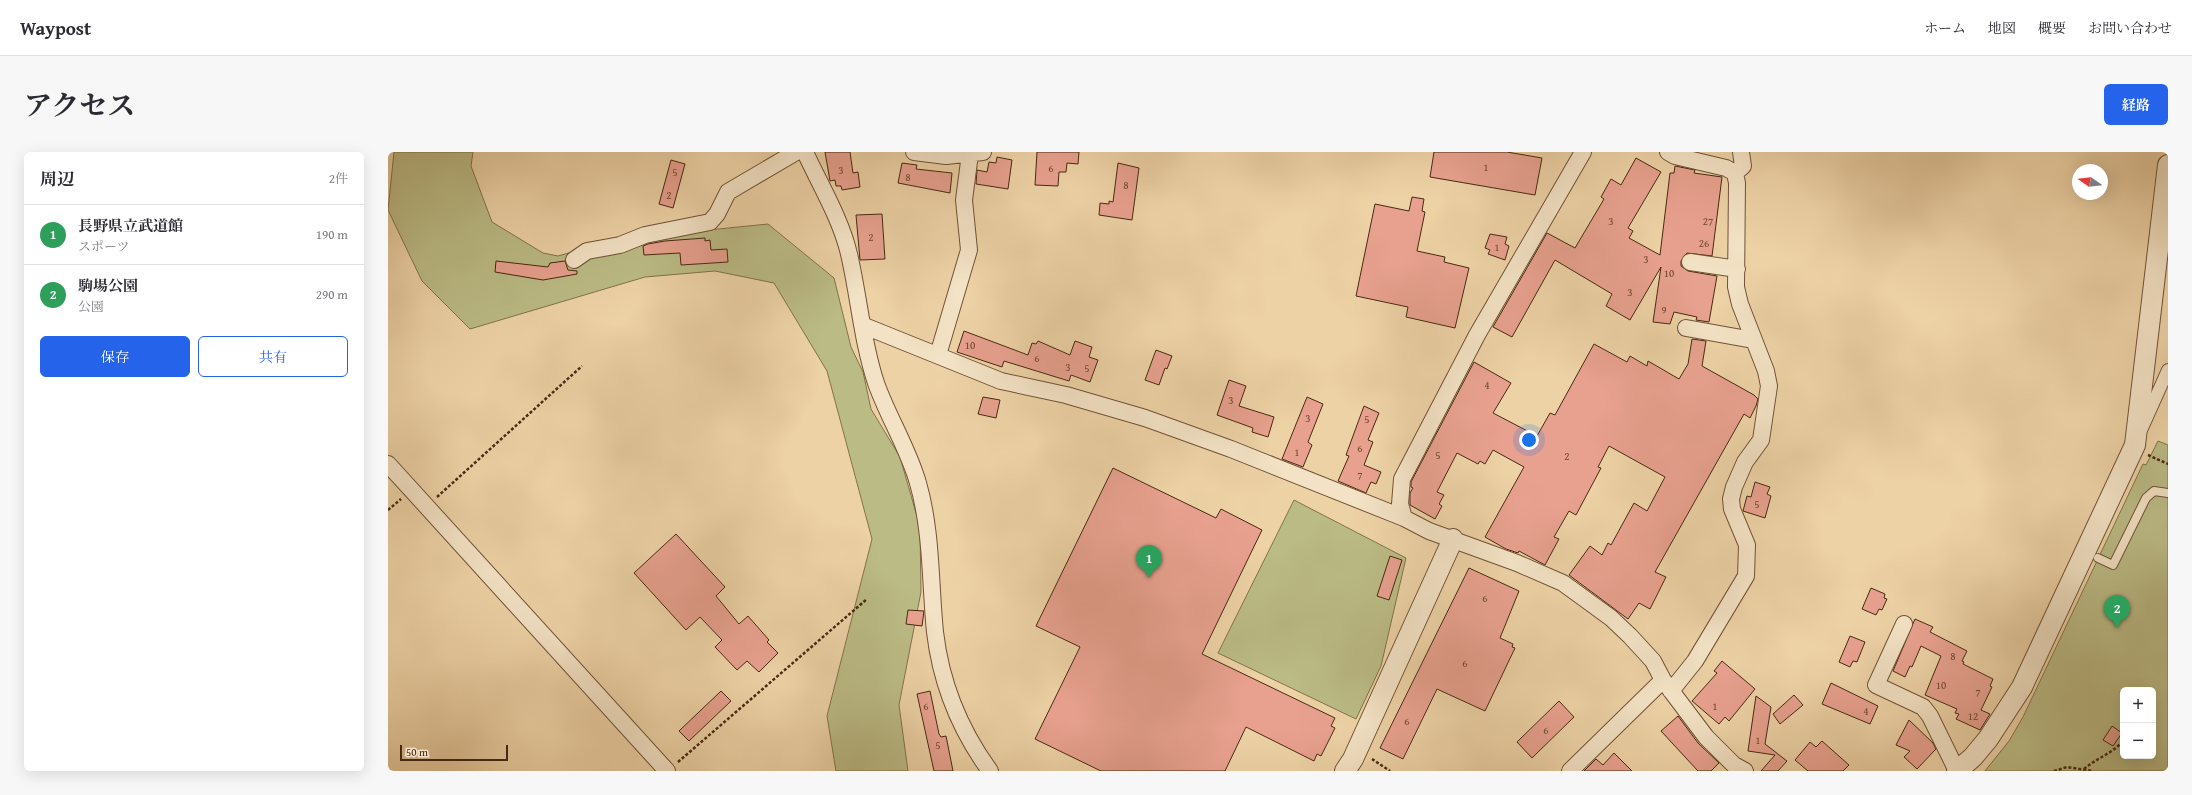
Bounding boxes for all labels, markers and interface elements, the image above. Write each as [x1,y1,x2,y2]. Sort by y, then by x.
text: Waypost [20,14,91,42]
text: ホーム [1924,18,1966,38]
text: 地図 [1988,18,2016,38]
text: 概要 [2038,18,2066,38]
text: お問い合わせ [2088,18,2172,38]
text: アクセス [24,84,135,125]
button: 経路 [2104,84,2168,125]
house number: 1 [1483,159,1489,175]
house number: 6 [1048,160,1054,176]
house number: 3 [838,162,844,178]
house number: 5 [672,164,678,180]
north arrow [2072,164,2108,200]
text: 周辺 [40,166,74,191]
text: 2件 [329,169,348,188]
house number: 8 [905,169,911,185]
house number: 8 [1123,177,1129,193]
house number: 2 [666,187,672,203]
house number: 3 [1608,213,1614,229]
house number: 27 [1703,213,1713,229]
text: 長野県立武道館 [78,215,183,236]
text: 1 [50,225,56,244]
text: 190 m [316,225,348,244]
house number: 2 [868,229,874,245]
house number: 26 [1699,235,1709,251]
text: スポーツ [78,237,129,256]
house number: 1 [1494,239,1500,255]
house number: 3 [1643,251,1649,267]
house number: 10 [1664,265,1674,281]
text: 駒場公園 [78,275,138,296]
house number: 3 [1627,284,1633,300]
text: 2 [50,285,56,304]
text: 290 m [316,285,348,304]
text: 公園 [78,297,104,316]
house number: 9 [1661,302,1667,318]
button: 保存 [40,336,190,377]
button: 共有 [198,336,348,377]
house number: 10 [965,337,975,353]
house number: 6 [1034,350,1040,366]
house number: 3 [1065,359,1071,375]
house number: 5 [1084,360,1090,376]
house number: 4 [1484,377,1490,393]
house number: 3 [1228,392,1234,408]
house number: 3 [1305,410,1311,426]
house number: 5 [1364,411,1370,427]
your location [1519,430,1539,450]
house number: 6 [1357,440,1363,456]
house number: 1 [1294,444,1300,460]
house number: 5 [1435,447,1441,463]
house number: 2 [1564,448,1570,464]
house number: 7 [1357,467,1363,483]
house number: 5 [1754,496,1760,512]
pin: 1 [1136,545,1162,578]
house number: 6 [1482,590,1488,606]
pin: 2 [2104,595,2130,628]
house number: 8 [1950,648,1956,664]
house number: 6 [1462,655,1468,671]
house number: 10 [1936,677,1946,693]
house number: 7 [1975,684,1981,700]
map controls [2120,687,2156,759]
button: + [2120,687,2156,723]
house number: 6 [923,698,929,714]
house number: 1 [1712,698,1718,714]
house number: 4 [1863,703,1869,719]
house number: 12 [1968,708,1978,724]
house number: 6 [1404,713,1410,729]
house number: 6 [1543,722,1549,738]
button: − [2120,723,2156,759]
house number: 1 [1755,732,1761,748]
house number: 5 [935,737,941,753]
scale bar [400,743,508,762]
text: 50 m [406,744,428,760]

